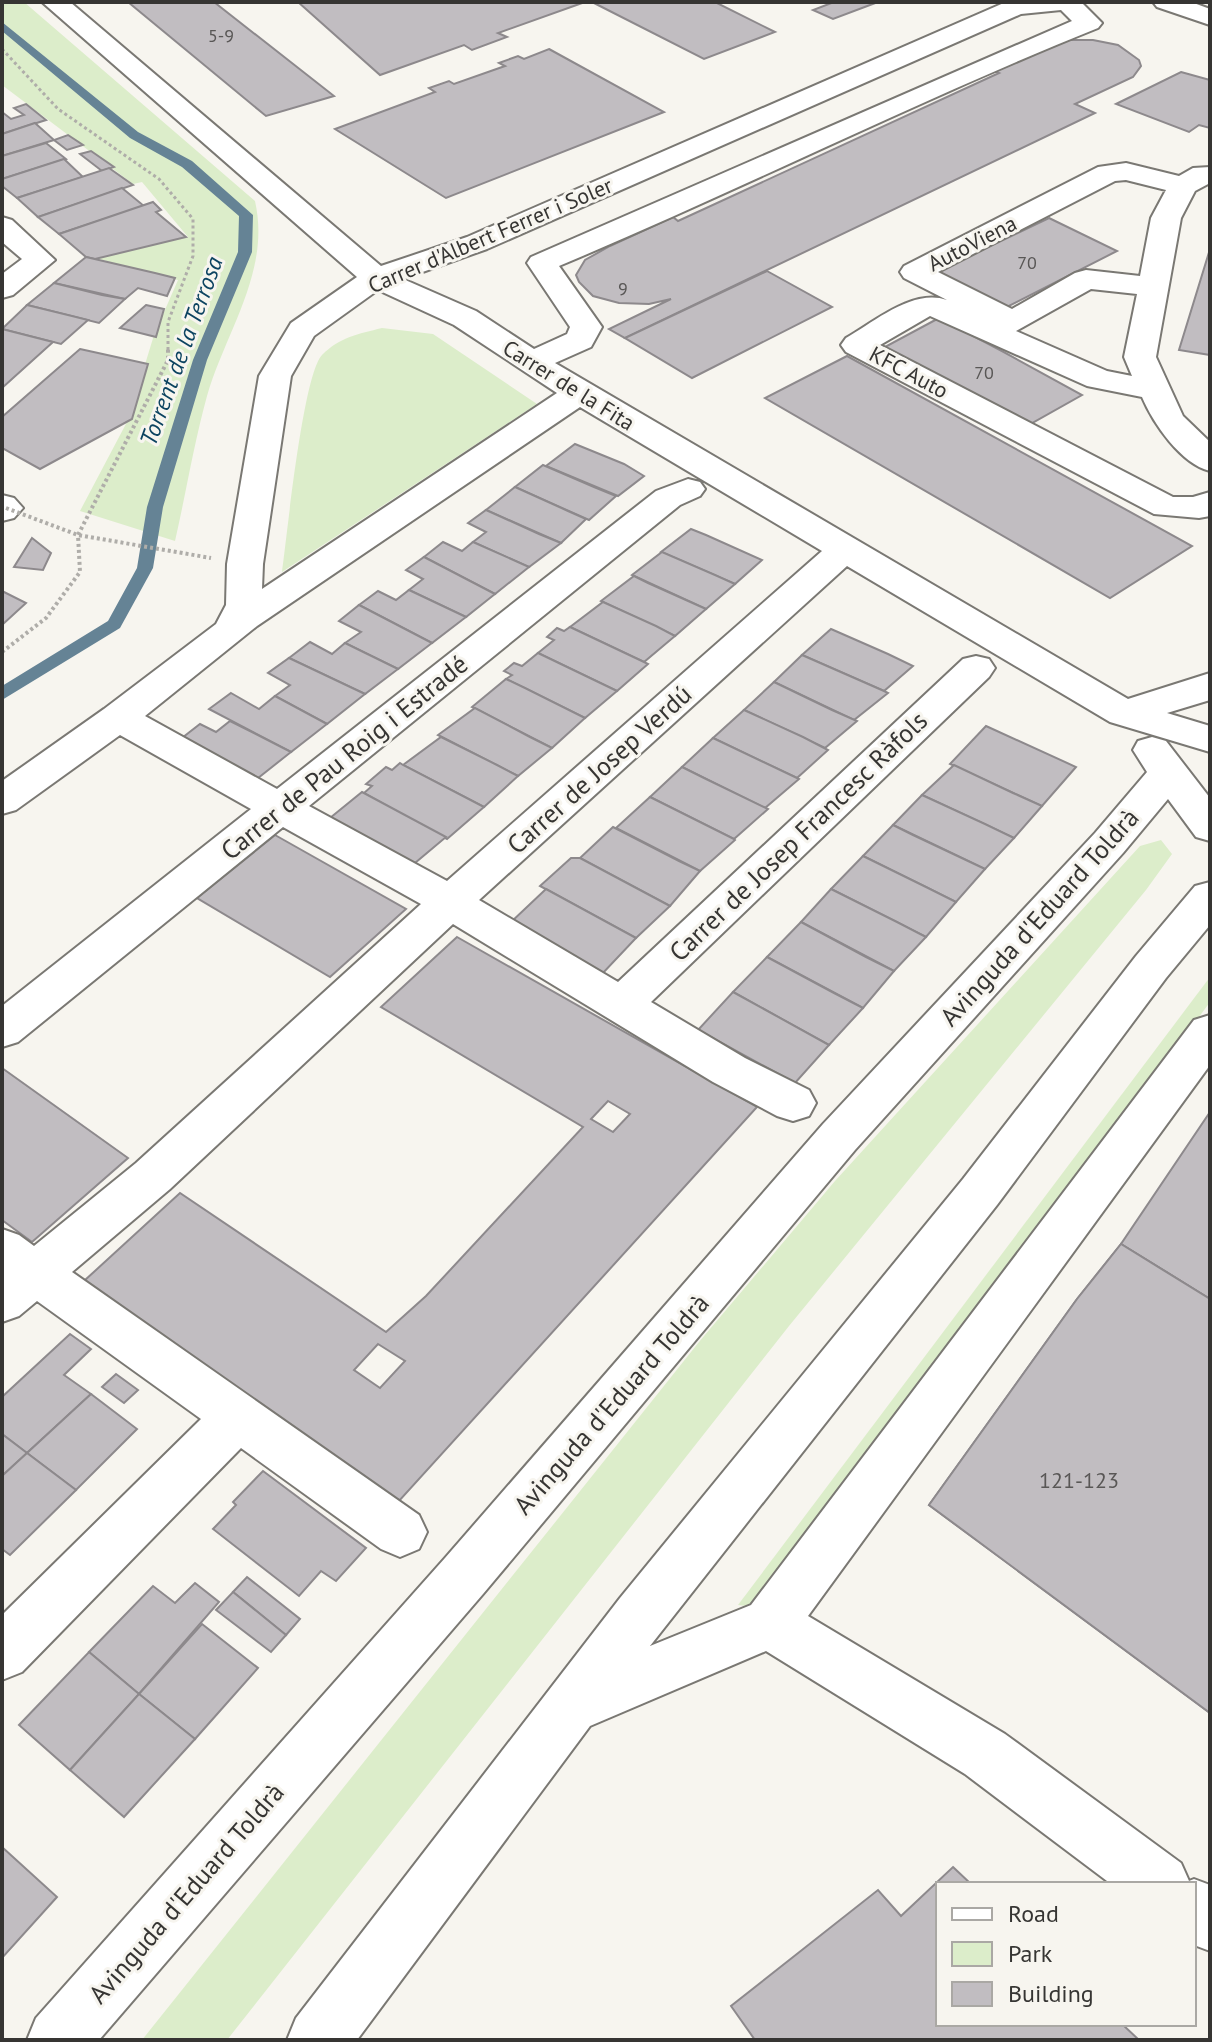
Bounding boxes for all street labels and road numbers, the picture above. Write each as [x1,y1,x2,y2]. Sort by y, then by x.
street label: Carrer d'Albert Ferrer i Soler [364,171,617,299]
street label: AutoViena [923,209,1021,277]
street label: Carrer de la Fita [498,333,640,437]
street label: KFC Auto [865,340,953,404]
street label: Carrer de Pau Roig i Estradé [214,647,474,867]
street label: Carrer de Josep Verdú [500,677,698,861]
street label: Carrer de Josep Francesc Ràfols [662,704,934,968]
street label: Avinguda d'Eduard Toldrà [933,801,1145,1033]
street label: Avinguda d'Eduard Toldrà [506,1287,716,1521]
street label: Avinguda d'Eduard Toldrà [81,1776,291,2010]

